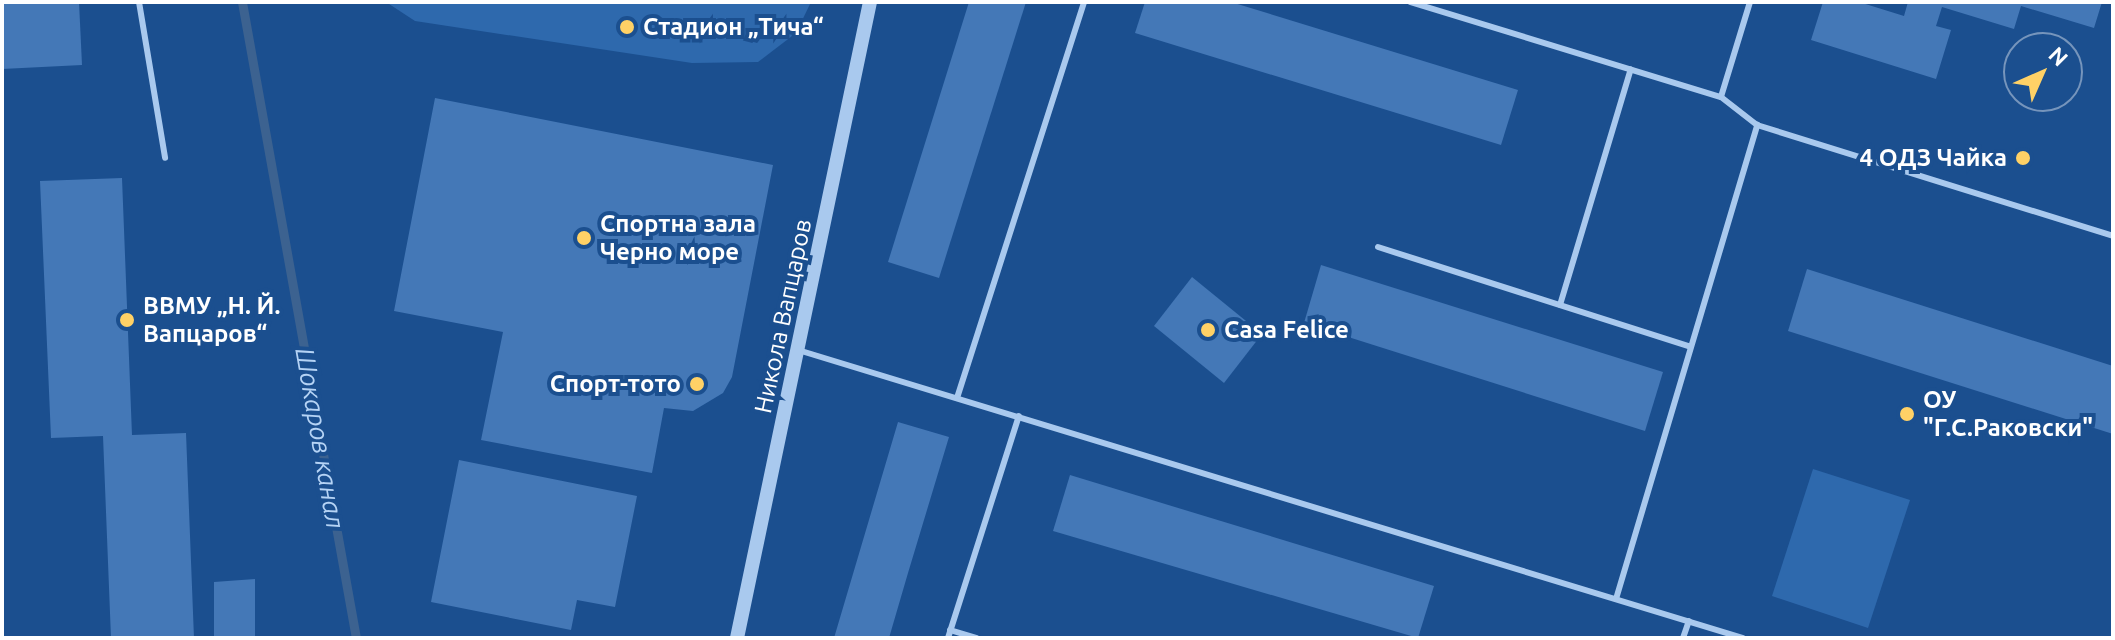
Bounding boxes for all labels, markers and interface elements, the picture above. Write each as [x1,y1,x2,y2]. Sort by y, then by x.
place label: Стадион „Тича“ [643,13,824,41]
marker: Стадион „Тича“ [618,18,636,36]
north arrow [2003,32,2083,112]
text: N [2044,41,2074,71]
place label: 4 ОДЗ Чайка [1860,144,2007,172]
marker: 4 ОДЗ Чайка [2014,149,2032,167]
place label: Спортна зала Черно море [600,210,756,266]
street label: Никола Вапцаров [748,216,818,416]
marker: Спортна зала Черно море [575,229,593,247]
place label: ВВМУ „Н. Й. Вапцаров“ [143,292,280,348]
marker: ВВМУ „Н. Й. Вапцаров“ [118,311,136,329]
place label: Casa Felice [1224,316,1349,344]
marker: Casa Felice [1199,321,1217,339]
water label: Шокаров канал [289,345,351,531]
place label: Спорт-тото [550,370,681,398]
marker: Спорт-тото [688,375,706,393]
place label: ОУ "Г.С.Раковски" [1923,386,2093,442]
marker: ОУ "Г.С.Раковски" [1898,405,1916,423]

